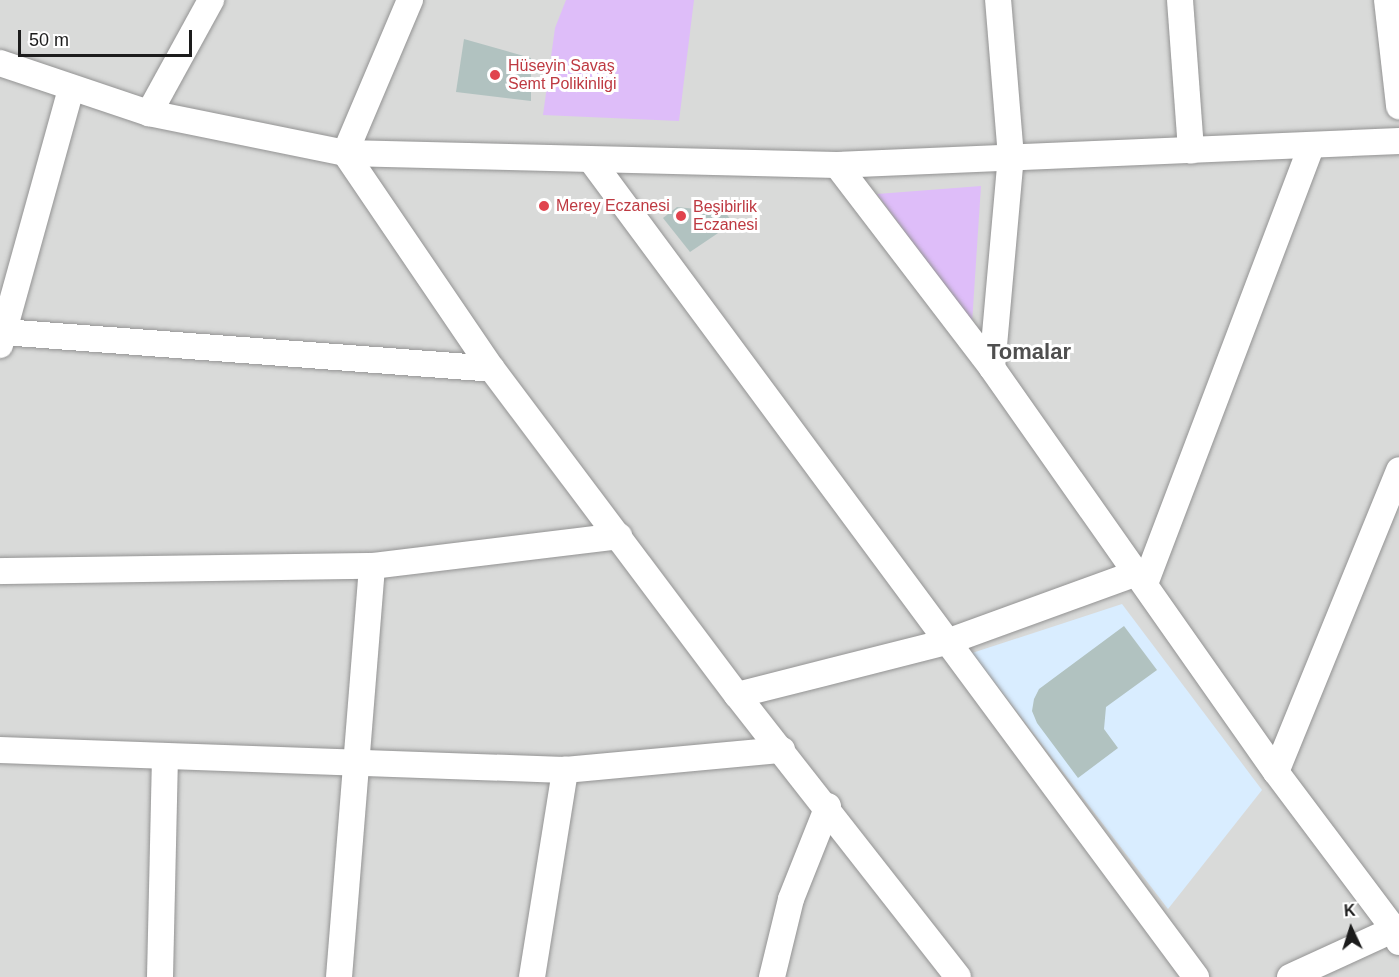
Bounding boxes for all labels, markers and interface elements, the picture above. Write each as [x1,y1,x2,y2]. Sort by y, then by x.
scale bar [21,18,195,56]
text: 50 m [29,30,69,50]
place label: Hüseyin Savaş Semt Polikinligi [508,56,616,94]
marker: Hüseyin Savaş Semt Polikinligi [486,66,504,84]
place label: Merey Eczanesi [556,196,670,216]
place label: Beşibirlik Eczanesi [693,197,758,235]
marker: Merey Eczanesi [537,199,551,213]
marker: Beşibirlik Eczanesi [674,209,688,223]
district label: Tomalar [987,339,1071,365]
north arrow [1321,899,1381,959]
text: K [1343,902,1356,919]

